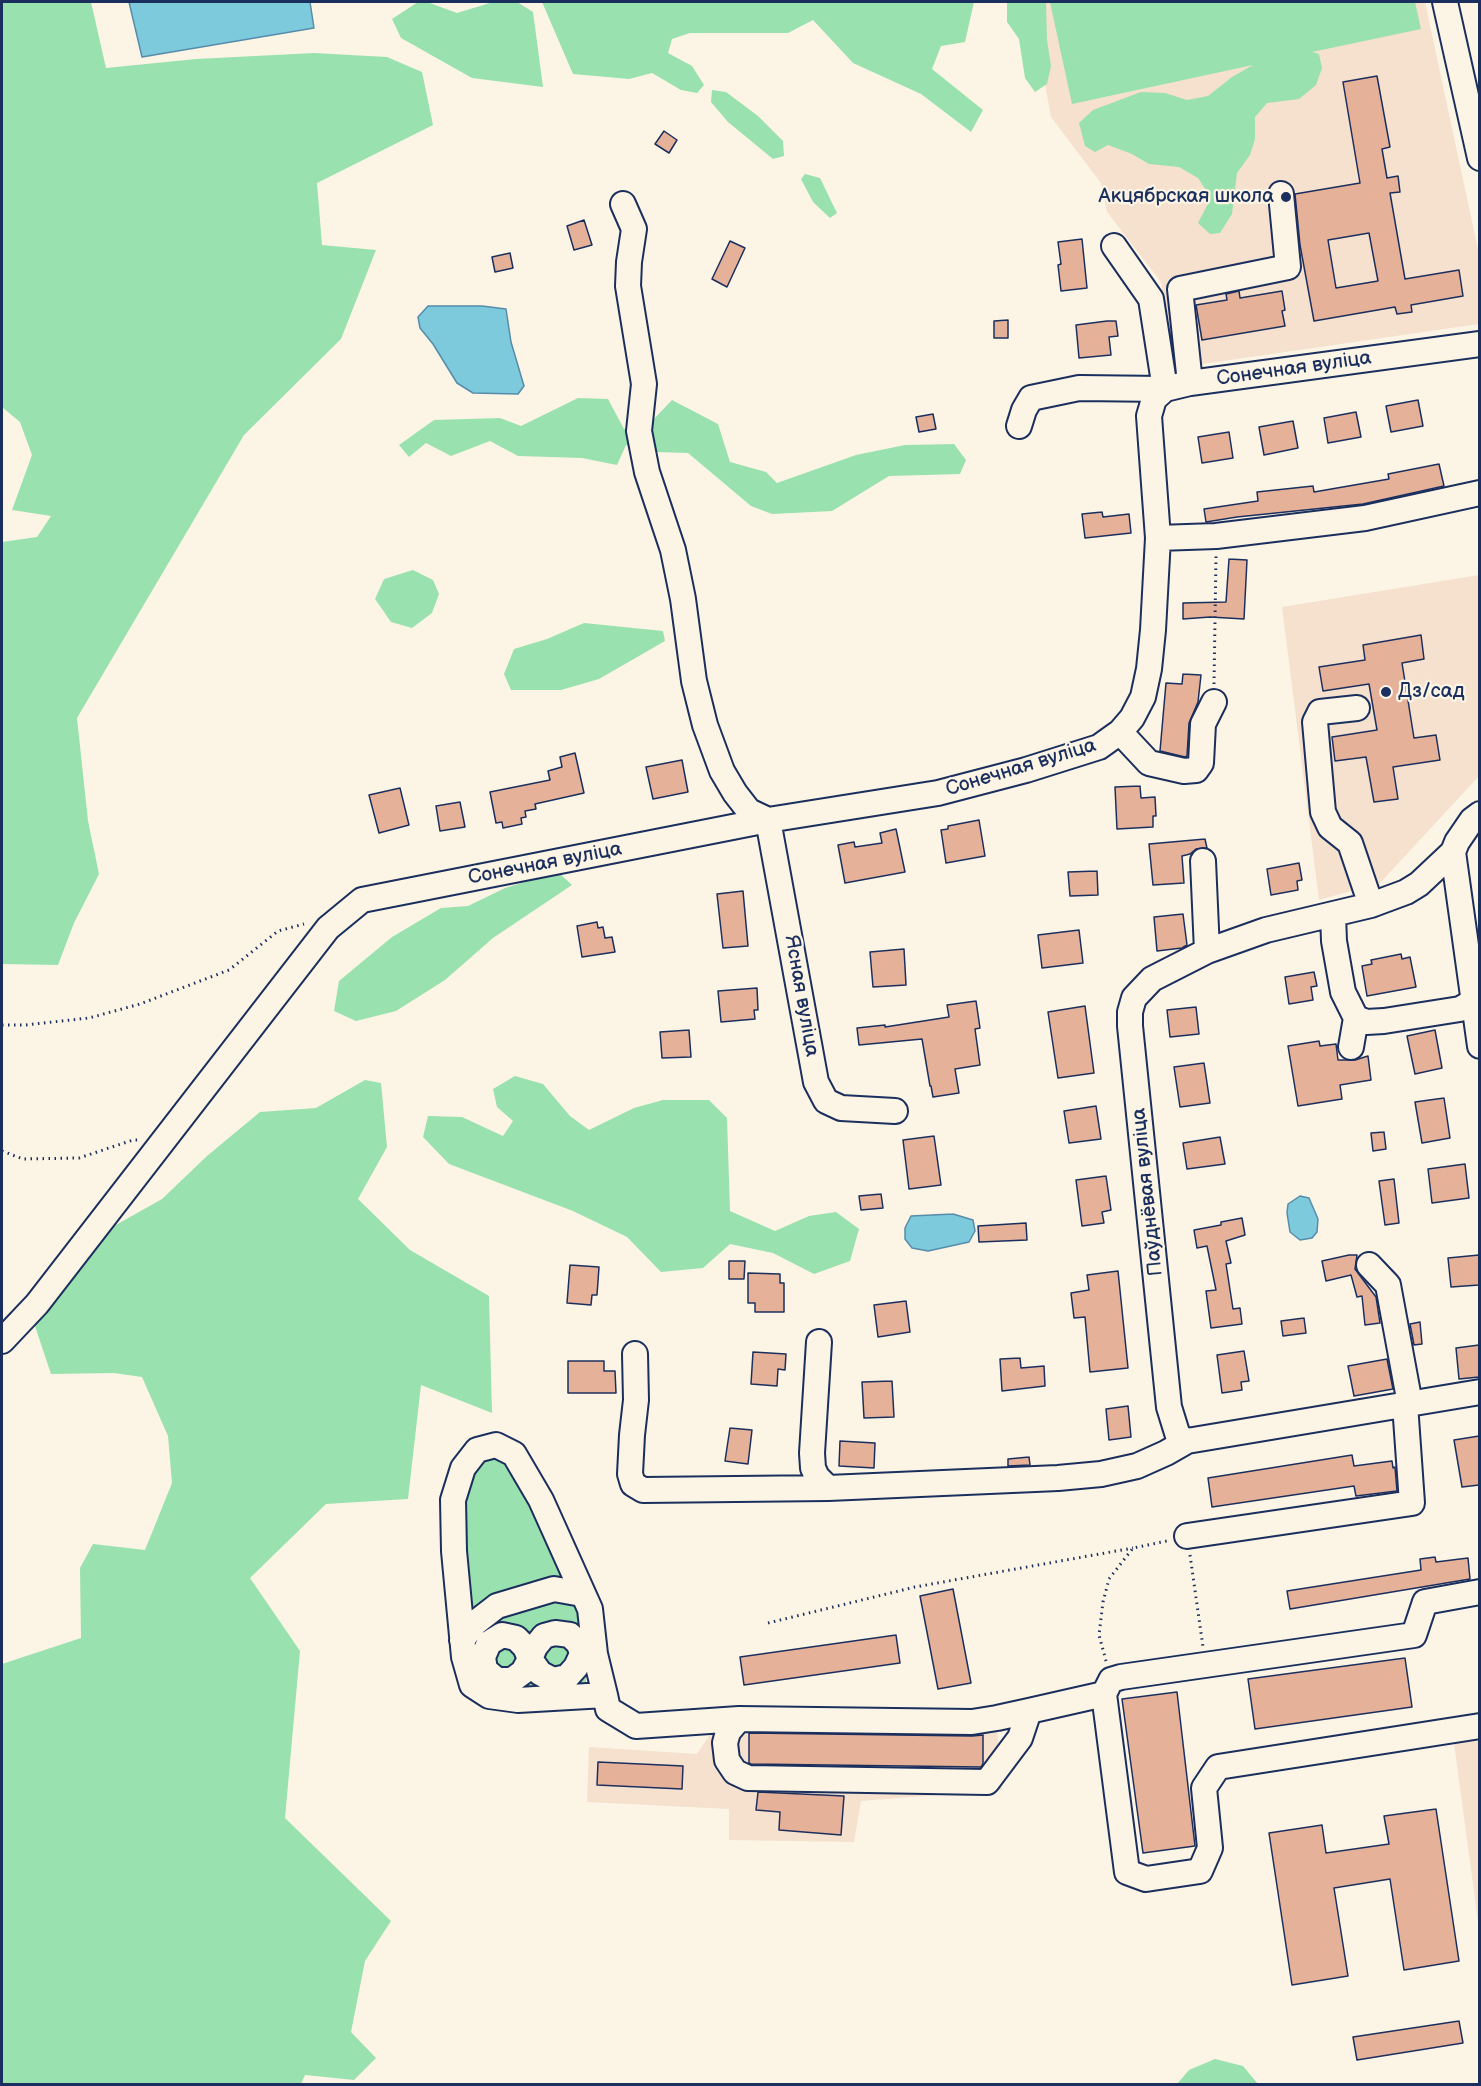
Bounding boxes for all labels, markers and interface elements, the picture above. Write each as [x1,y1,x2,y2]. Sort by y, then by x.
place label: Акцябрская школа [1099,185,1274,209]
marker: Акцябрская школа [1279,190,1293,204]
street label: Сонечная вуліца [1215,346,1373,392]
place label: Дз/сад [1398,680,1465,704]
marker: Дз/сад [1379,685,1393,699]
street label: Сонечная вуліца [943,734,1099,802]
street label: Сонечная вуліца [466,837,624,891]
street label: Ясная вуліца [778,933,824,1059]
street label: Паўднёвая вуліца [1127,1107,1169,1277]

